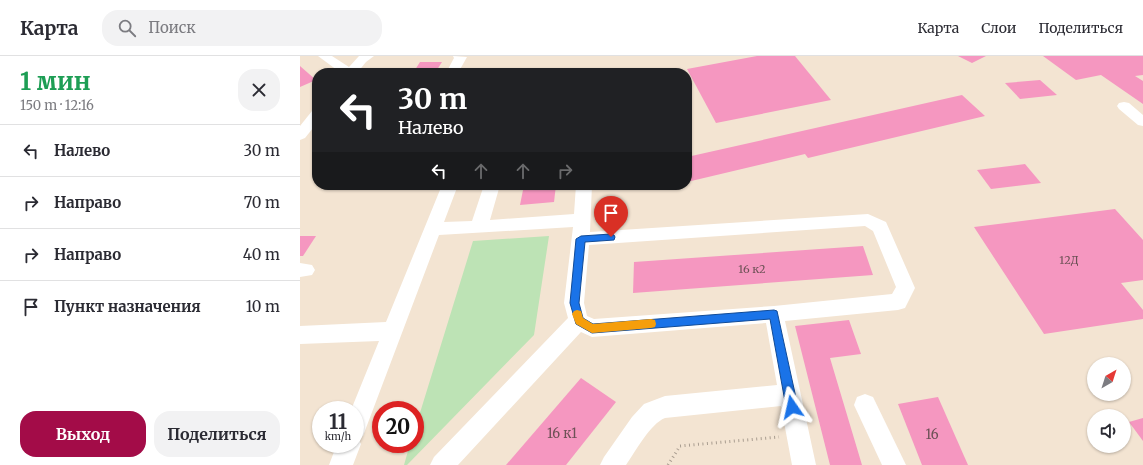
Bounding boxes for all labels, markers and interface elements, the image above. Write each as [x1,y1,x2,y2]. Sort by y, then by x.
search box [102,10,382,46]
text: Карта [20,16,78,40]
icon: search [116,17,138,39]
text: Поиск [148,18,196,37]
text: Карта [917,19,959,37]
text: Слои [981,19,1016,37]
text: Поделиться [1038,19,1123,37]
text: 1 мин [20,66,91,97]
button: close [238,69,280,111]
text: 30 m [398,81,467,117]
icon: left [332,84,384,136]
text: 150 m · 12:16 [20,97,94,114]
text: Налево [398,116,464,139]
icon: left [20,140,42,162]
text: Налево [54,141,110,160]
text: 30 m [243,141,280,160]
icon: left [428,160,450,182]
icon: ahead [470,160,492,182]
icon: ahead [512,160,534,182]
icon: right [554,160,576,182]
icon: right [20,192,42,214]
text: Направо [54,193,121,212]
text: 70 m [244,193,280,212]
pin [594,196,628,237]
icon: arrive [600,202,622,224]
icon: right [20,244,42,266]
text: Направо [54,245,121,264]
text: 40 m [243,245,280,264]
house number: 12Д [1059,253,1079,267]
house number: 16 к2 [738,262,766,276]
icon: arrive [20,296,42,318]
text: Пункт назначения [54,297,201,316]
text: 10 m [246,297,280,316]
north arrow [1087,357,1131,401]
map controls [1087,357,1131,453]
position arrow [771,386,813,428]
speed limit sign: 20 [372,401,424,453]
text: 11 [329,409,347,434]
button: sound [1087,409,1131,453]
button: Выход [20,411,146,457]
button: Поделиться [154,411,280,457]
house number: 16 к1 [547,425,577,442]
house number: 16 [925,426,939,443]
text: km/h [325,430,351,443]

